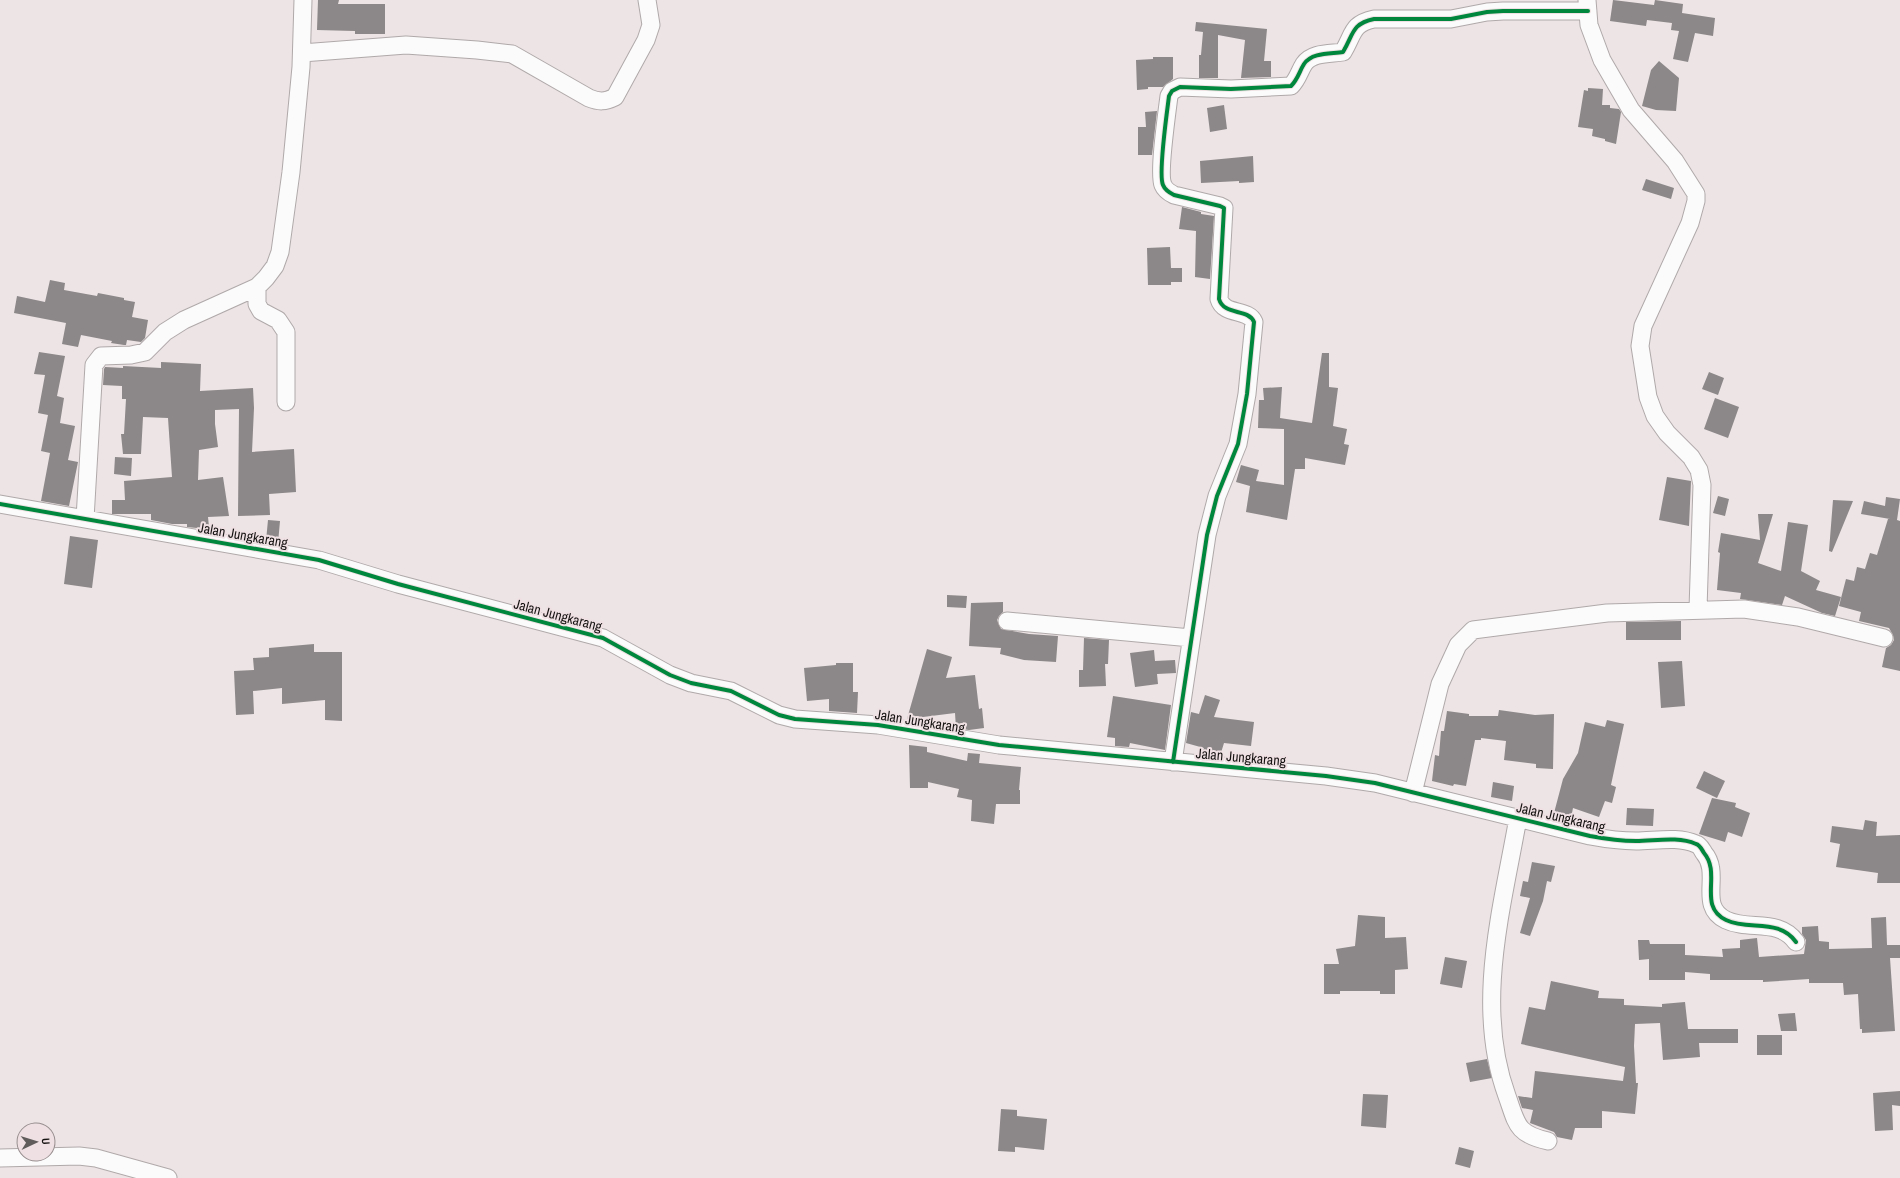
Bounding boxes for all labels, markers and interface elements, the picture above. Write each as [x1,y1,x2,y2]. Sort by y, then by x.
street label: Jalan Jungkarang [197,518,290,552]
street label: Jalan Jungkarang [512,595,605,636]
street label: Jalan Jungkarang [874,705,967,737]
street label: Jalan Jungkarang [1195,744,1288,770]
street label: Jalan Jungkarang [1515,798,1608,836]
north arrow [16,1122,56,1162]
text: U [39,1138,53,1145]

